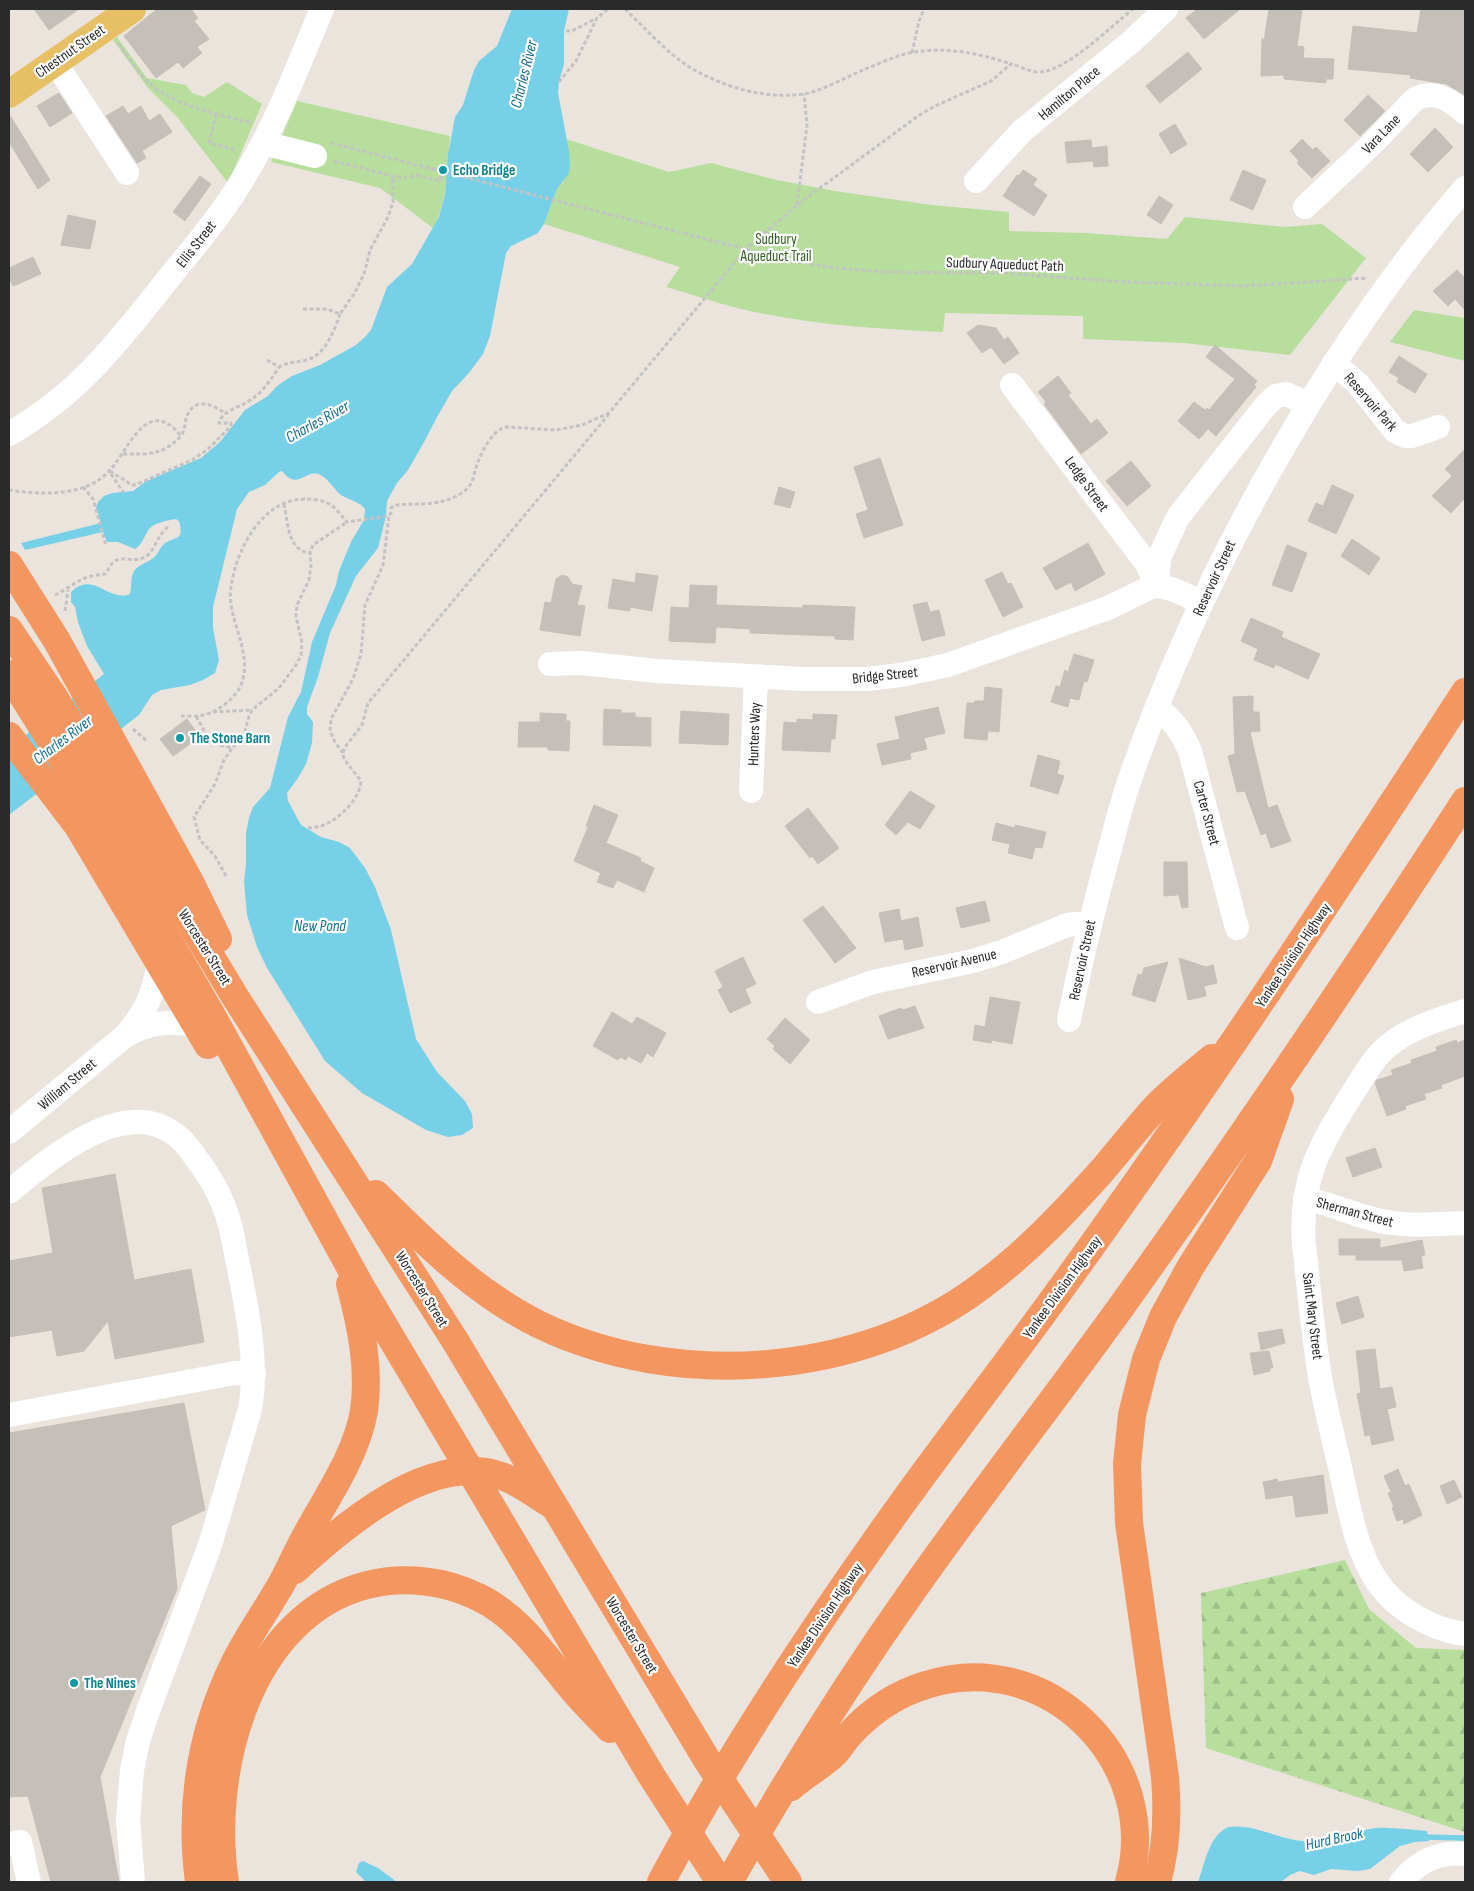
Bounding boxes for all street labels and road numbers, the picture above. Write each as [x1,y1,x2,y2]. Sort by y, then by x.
street label: Chestnut Street [32,20,109,82]
street label: Hamilton Place [1035,62,1104,125]
street label: Vara Lane [1358,110,1405,158]
street label: Ellis Street [172,217,221,272]
street label: Sudbury Aqueduct Path [946,253,1064,276]
street label: Reservoir Park [1340,369,1402,436]
street label: Ledge Street [1060,453,1113,516]
street label: Reservoir Street [1189,537,1240,619]
street label: Bridge Street [851,663,919,688]
street label: Hunters Way [744,702,765,766]
street label: Carter Street [1189,779,1224,848]
street label: Yankee Division Highway [1251,899,1336,1011]
street label: Worcester Street [174,906,236,989]
street label: Reservoir Street [1065,918,1100,1002]
street label: Reservoir Avenue [910,944,998,982]
street label: William Street [34,1054,101,1114]
street label: Sherman Street [1314,1193,1396,1232]
street label: Yankee Division Highway [1019,1232,1106,1342]
street label: Worcester Street [391,1248,453,1331]
street label: Saint Mary Street [1298,1272,1327,1361]
street label: Yankee Division Highway [783,1559,868,1671]
street label: Worcester Street [601,1594,662,1677]

